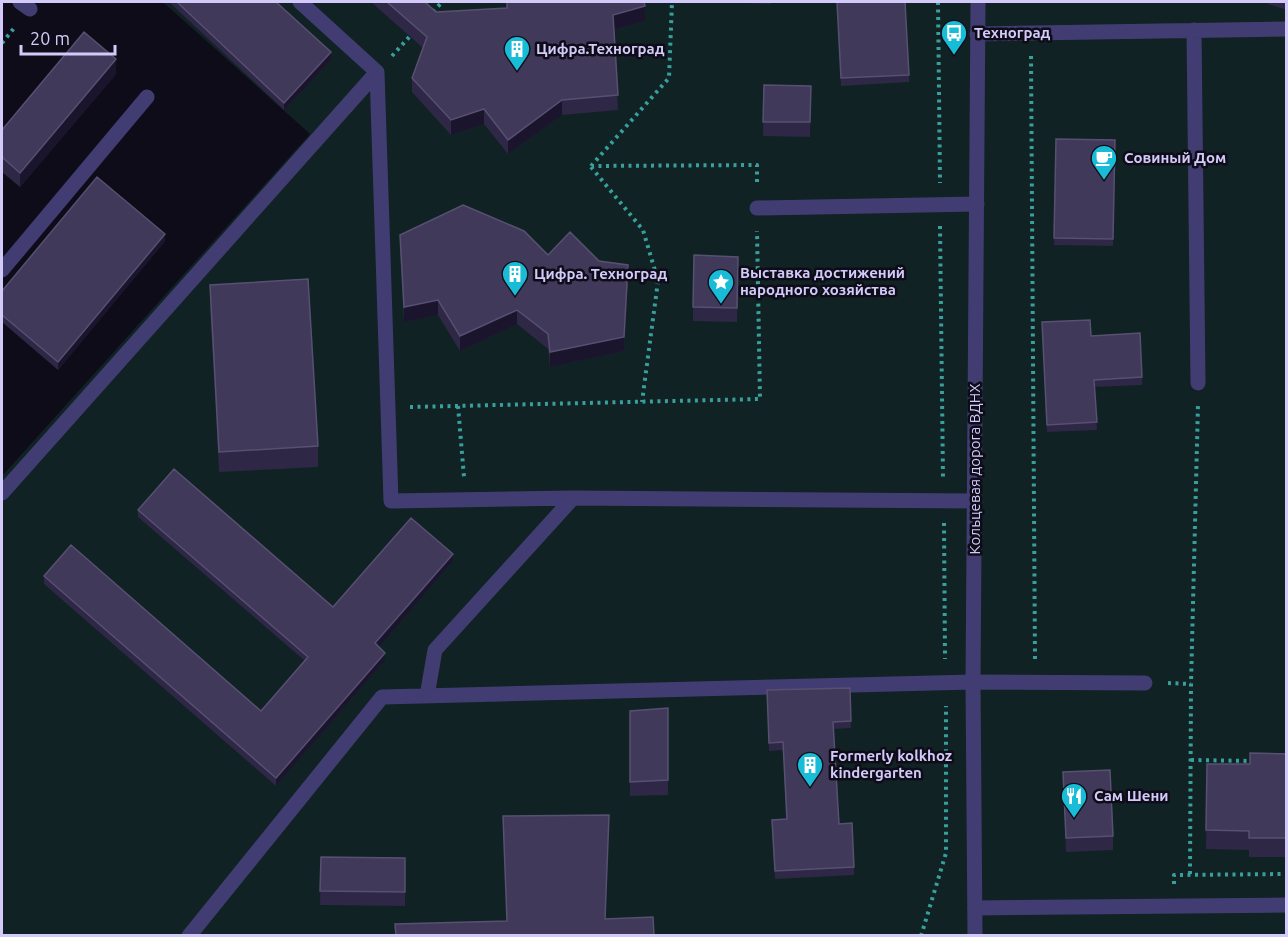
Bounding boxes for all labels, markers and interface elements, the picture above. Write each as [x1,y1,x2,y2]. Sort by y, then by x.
scale bar [21,18,116,56]
bus stop icon: Техноград [939,18,969,56]
place label: Техноград [974,24,1051,41]
text: 20 m [30,28,70,48]
building icon: Цифра.Техноград [502,34,532,72]
place label: Цифра.Техноград [536,40,665,57]
cafe icon: Совиный Дом [1089,143,1119,181]
place label: Совиный Дом [1124,149,1226,166]
building icon: Цифра. Техноград [500,259,530,297]
place label: Выставка достижений народного хозяйства [740,264,905,298]
place label: Цифра. Техноград [534,265,667,282]
place icon: Выставка достижений народного хозяйства [706,267,736,305]
street label: Кольцевая дорога ВДНХ [966,384,983,554]
place label: Formerly kolkhoz kindergarten [830,747,952,781]
building icon: Formerly kolkhoz kindergarten [795,750,825,788]
restaurant icon: Сам Шени [1059,781,1089,819]
place label: Сам Шени [1094,787,1169,804]

